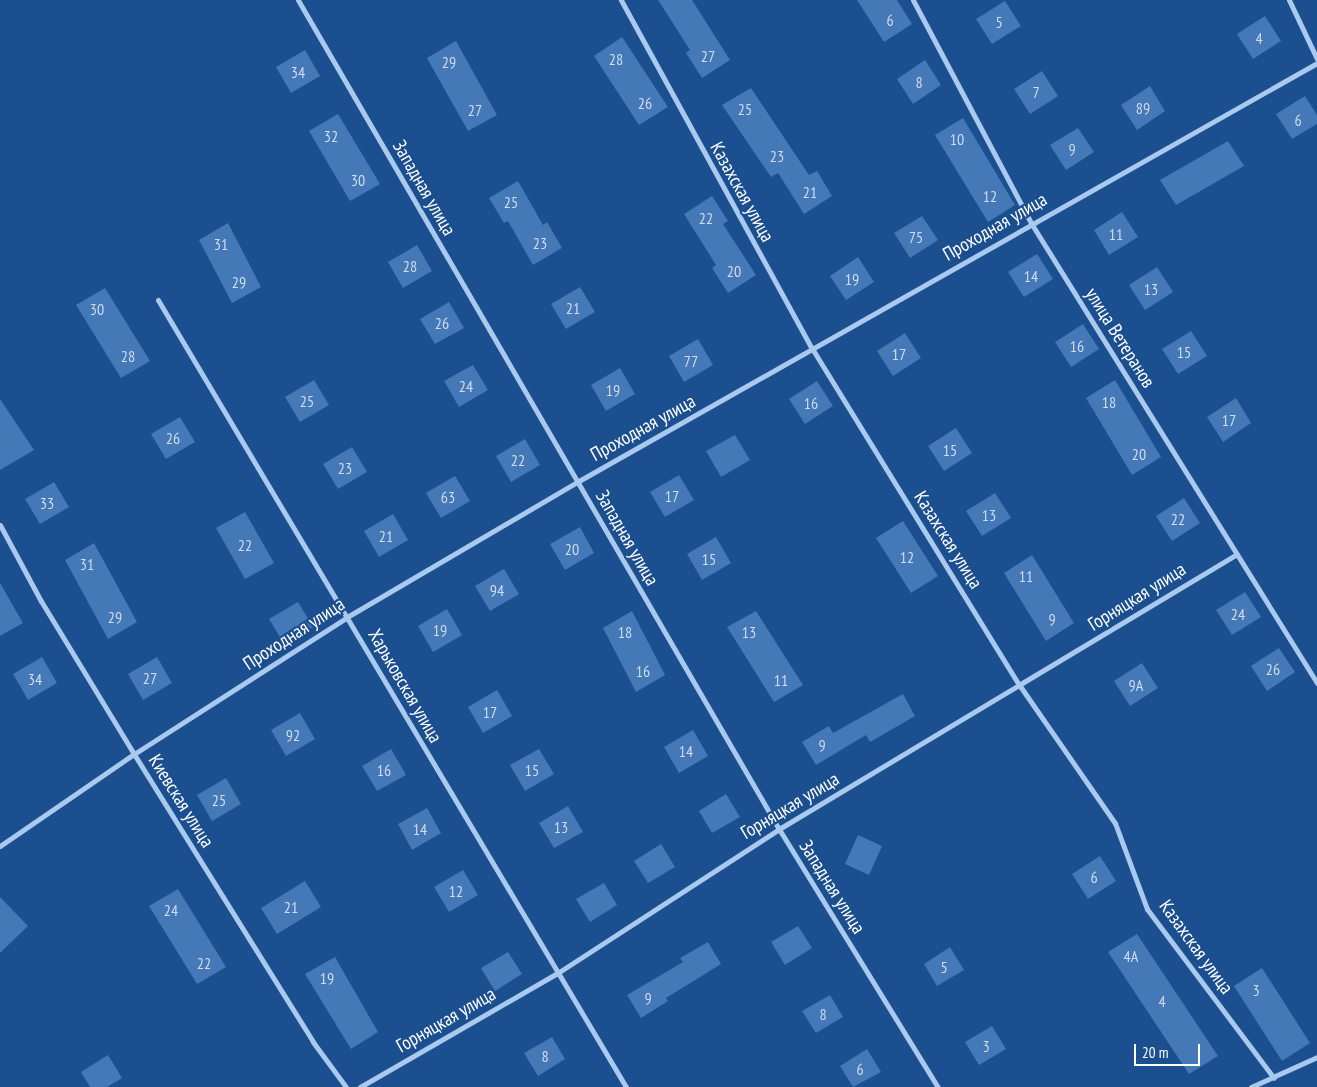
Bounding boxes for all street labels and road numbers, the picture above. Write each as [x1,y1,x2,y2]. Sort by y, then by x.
street label: Западная улица [388,136,460,240]
street label: Казахская улица [705,138,779,246]
street label: Проходная улица [939,188,1051,266]
street label: улица Ветеранов [1080,284,1160,392]
street label: Проходная улица [587,390,699,466]
street label: Западная улица [591,486,663,590]
street label: Казахская улица [909,487,987,593]
street label: Горняцкая улица [1084,558,1190,636]
street label: Проходная улица [239,593,349,675]
street label: Харьковская улица [363,625,447,747]
street label: Киевская улица [143,750,219,852]
street label: Горняцкая улица [737,768,843,844]
street label: Западная улица [794,836,870,938]
street label: Казахская улица [1154,895,1238,999]
street label: Горняцкая улица [392,982,500,1058]

